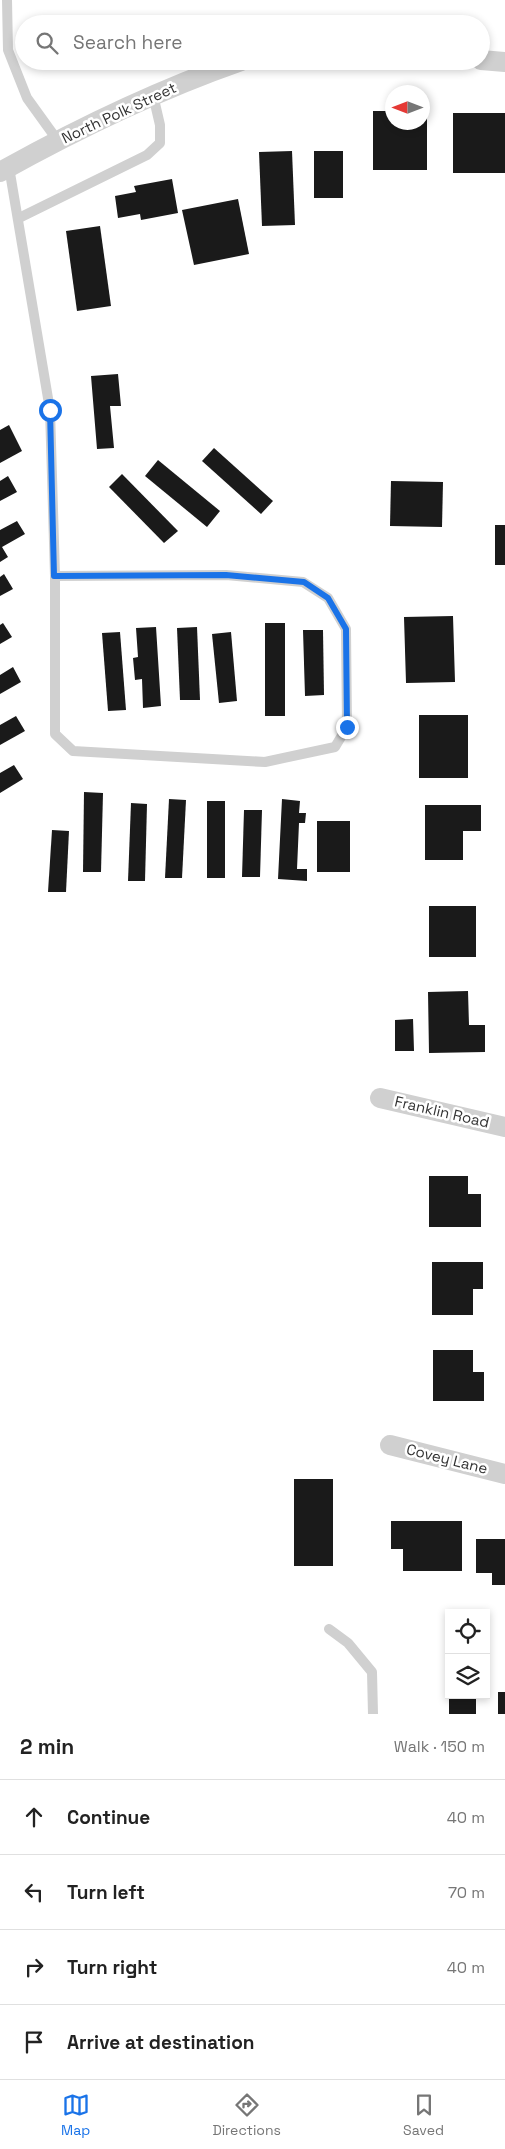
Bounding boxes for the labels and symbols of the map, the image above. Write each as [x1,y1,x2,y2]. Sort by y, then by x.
street label: North Polk Street [58,78,179,147]
north arrow [385,85,430,130]
route start [39,399,62,422]
route end [336,716,359,739]
street label: Franklin Road [393,1091,491,1132]
street label: Covey Lane [404,1439,490,1478]

